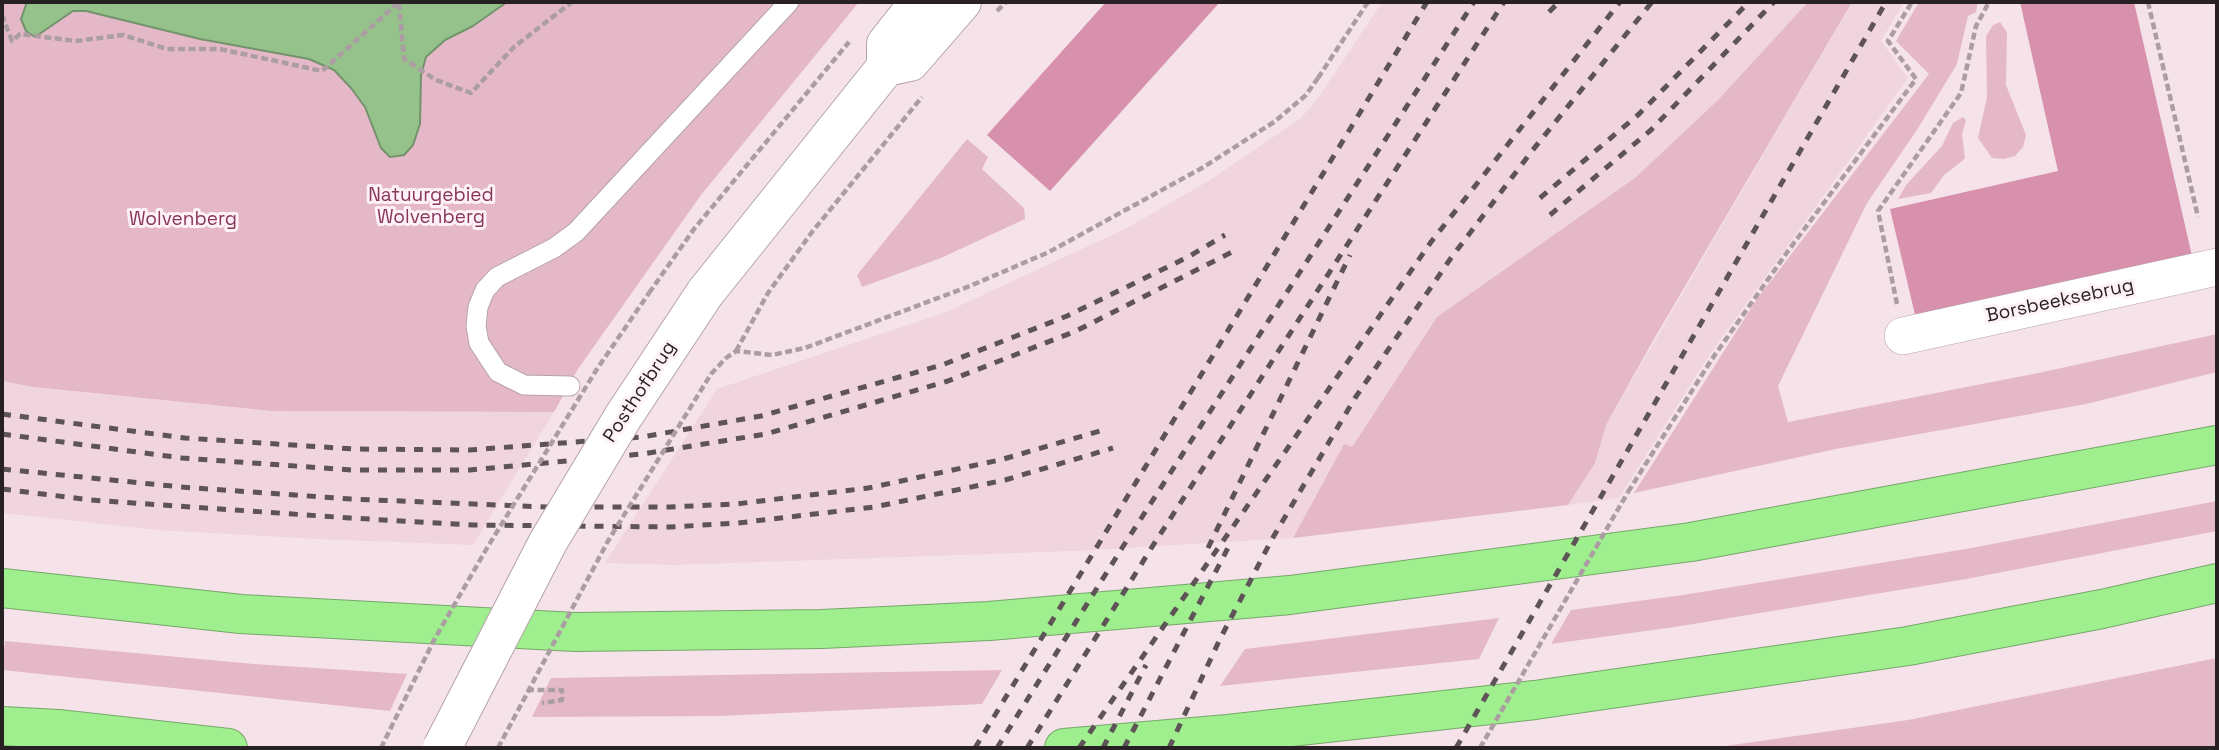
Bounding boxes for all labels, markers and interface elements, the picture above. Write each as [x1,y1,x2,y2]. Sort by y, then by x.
park label: Natuurgebied Wolvenberg [368,185,494,229]
park label: Wolvenberg [129,209,237,231]
street label: Borsbeeksebrug [1984,274,2136,328]
street label: Posthofbrug [599,337,681,447]

